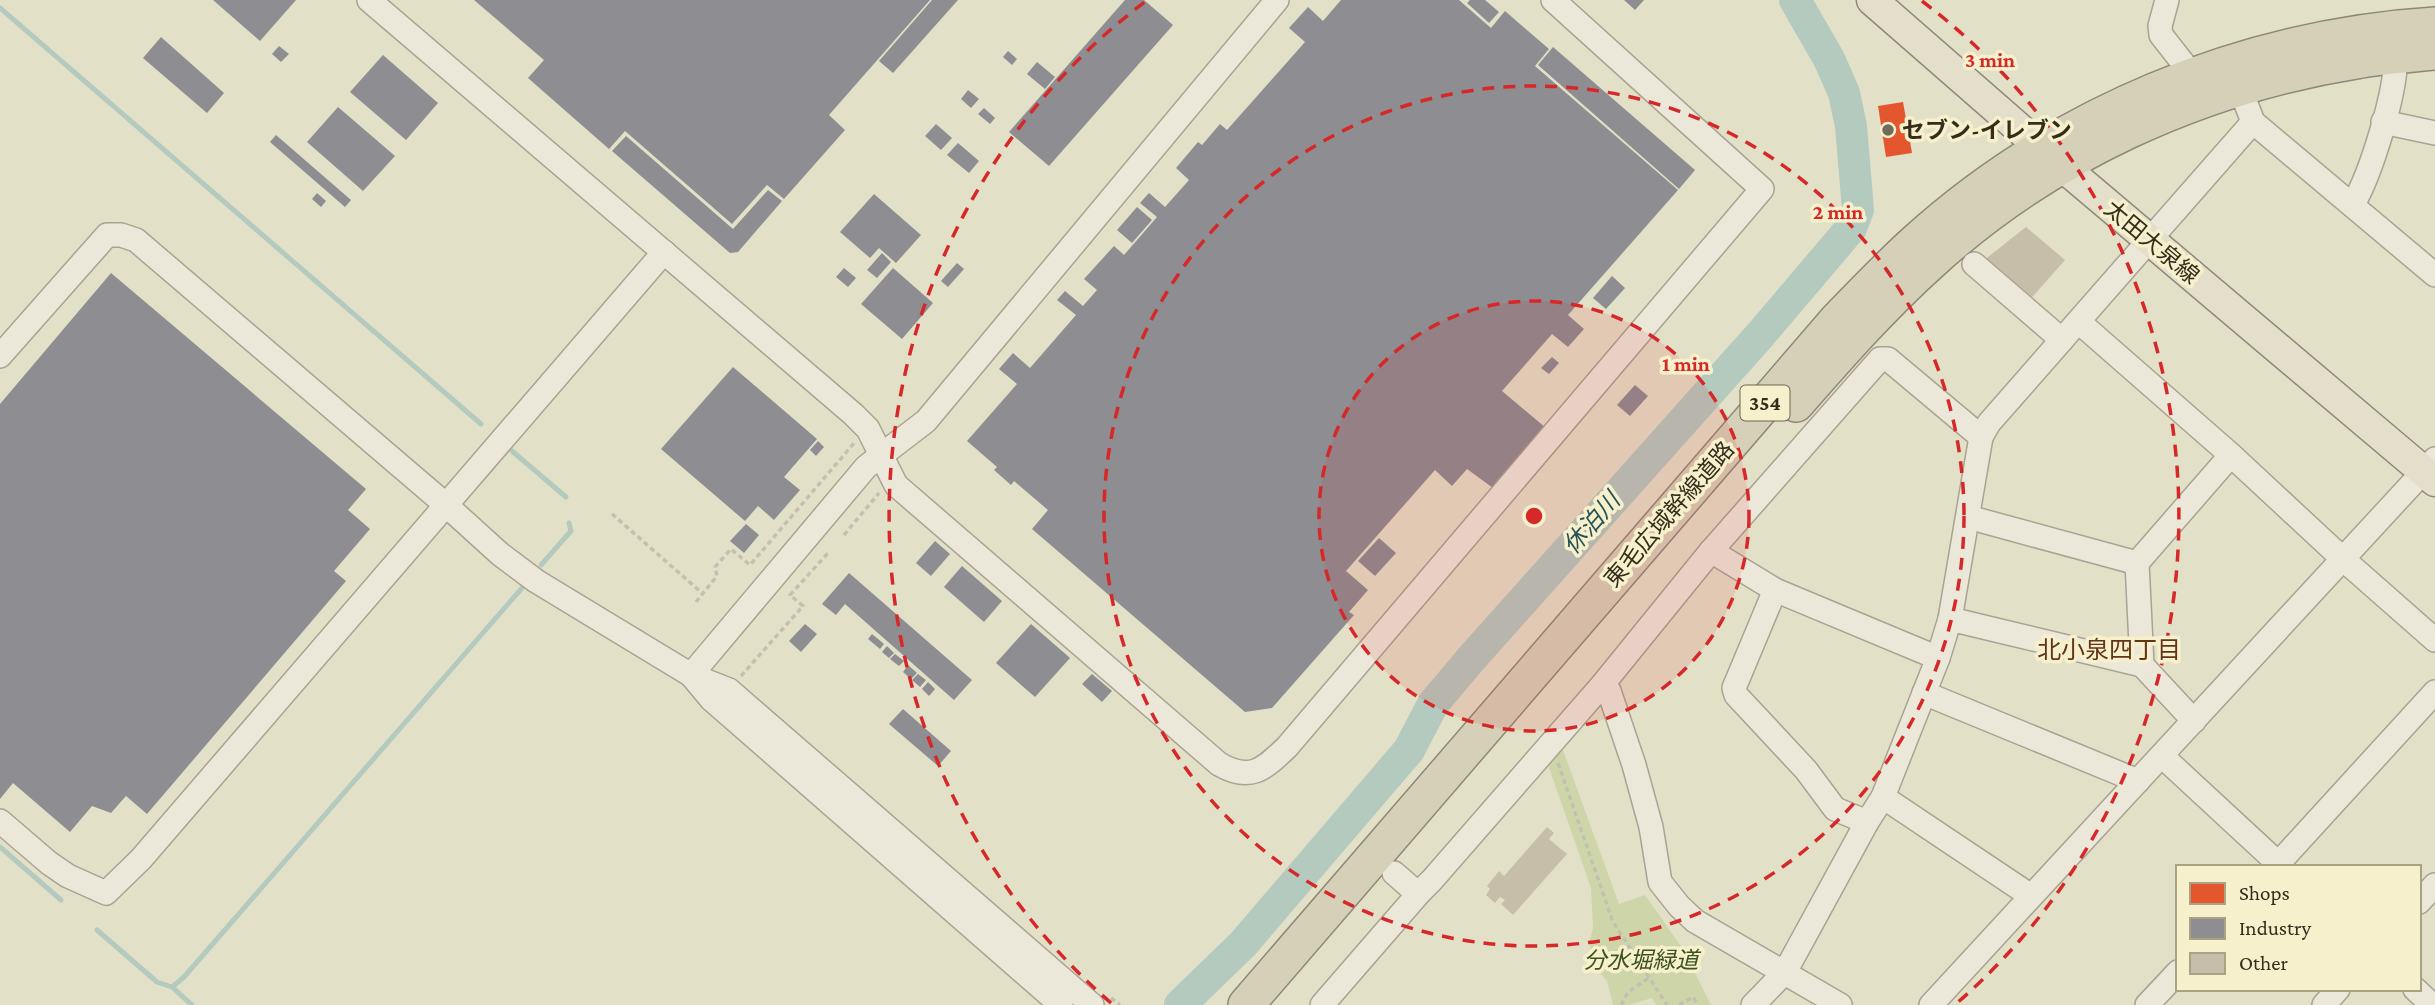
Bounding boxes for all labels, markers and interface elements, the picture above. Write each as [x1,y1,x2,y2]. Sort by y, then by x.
text: 3 min [1965,48,2015,72]
place label: セブン-イレブン [1902,117,2072,143]
marker: セブン-イレブン [1880,122,1896,138]
street label: 太田大泉線 [2100,195,2204,289]
text: 2 min [1813,200,1863,224]
text: 1 min [1662,352,1710,376]
road number: 354 [1740,386,1790,420]
street label: 東毛広域幹線道路 [1599,436,1739,592]
water label: 休泊川 [1557,485,1627,559]
centre of rings [1522,504,1546,528]
district label: 北小泉四丁目 [2037,636,2181,663]
legend [2176,865,2421,991]
text: Shops [2239,881,2290,905]
text: Industry [2239,916,2312,940]
park label: 分水堀緑道 [1584,947,1702,973]
text: Other [2239,951,2289,975]

